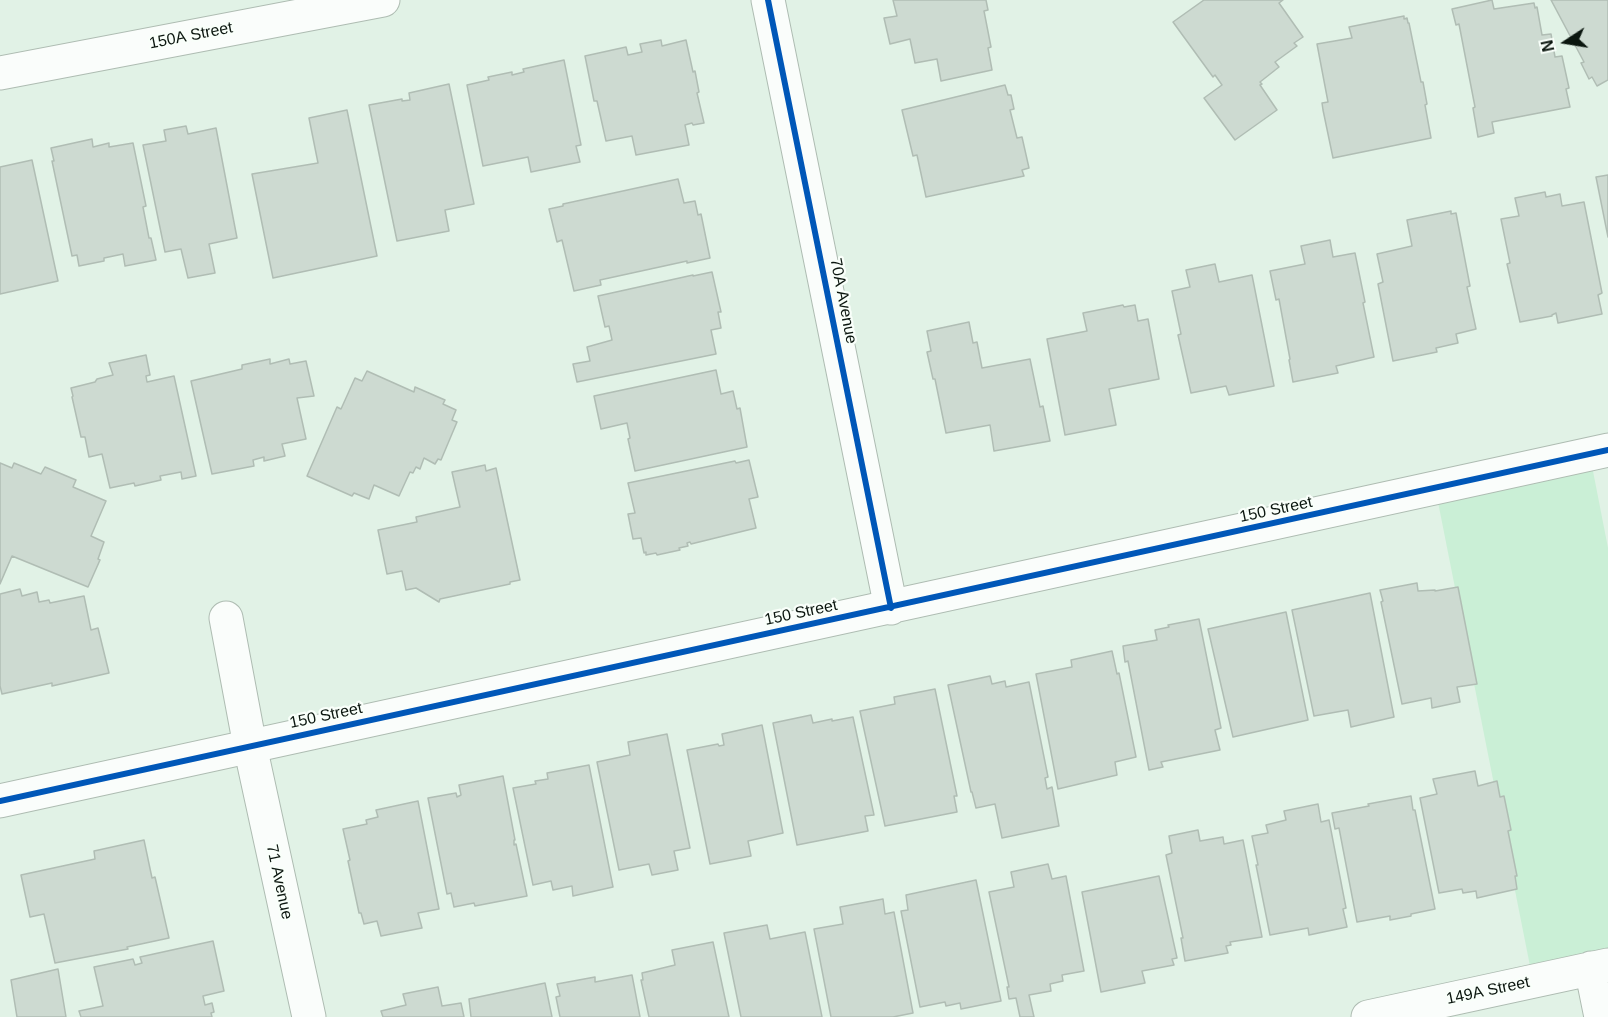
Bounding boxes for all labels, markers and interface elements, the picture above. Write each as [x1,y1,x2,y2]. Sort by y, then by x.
north arrow [1536,12,1596,72]
street label: 150A Street [148,19,234,53]
text: N [1538,38,1557,53]
street label: 70A Avenue [825,257,861,345]
street label: 150 Street [1238,493,1314,527]
street label: 150 Street [763,596,839,630]
street label: 150 Street [288,699,364,733]
street label: 71 Avenue [262,843,296,921]
street label: 149A Street [1445,973,1531,1009]

